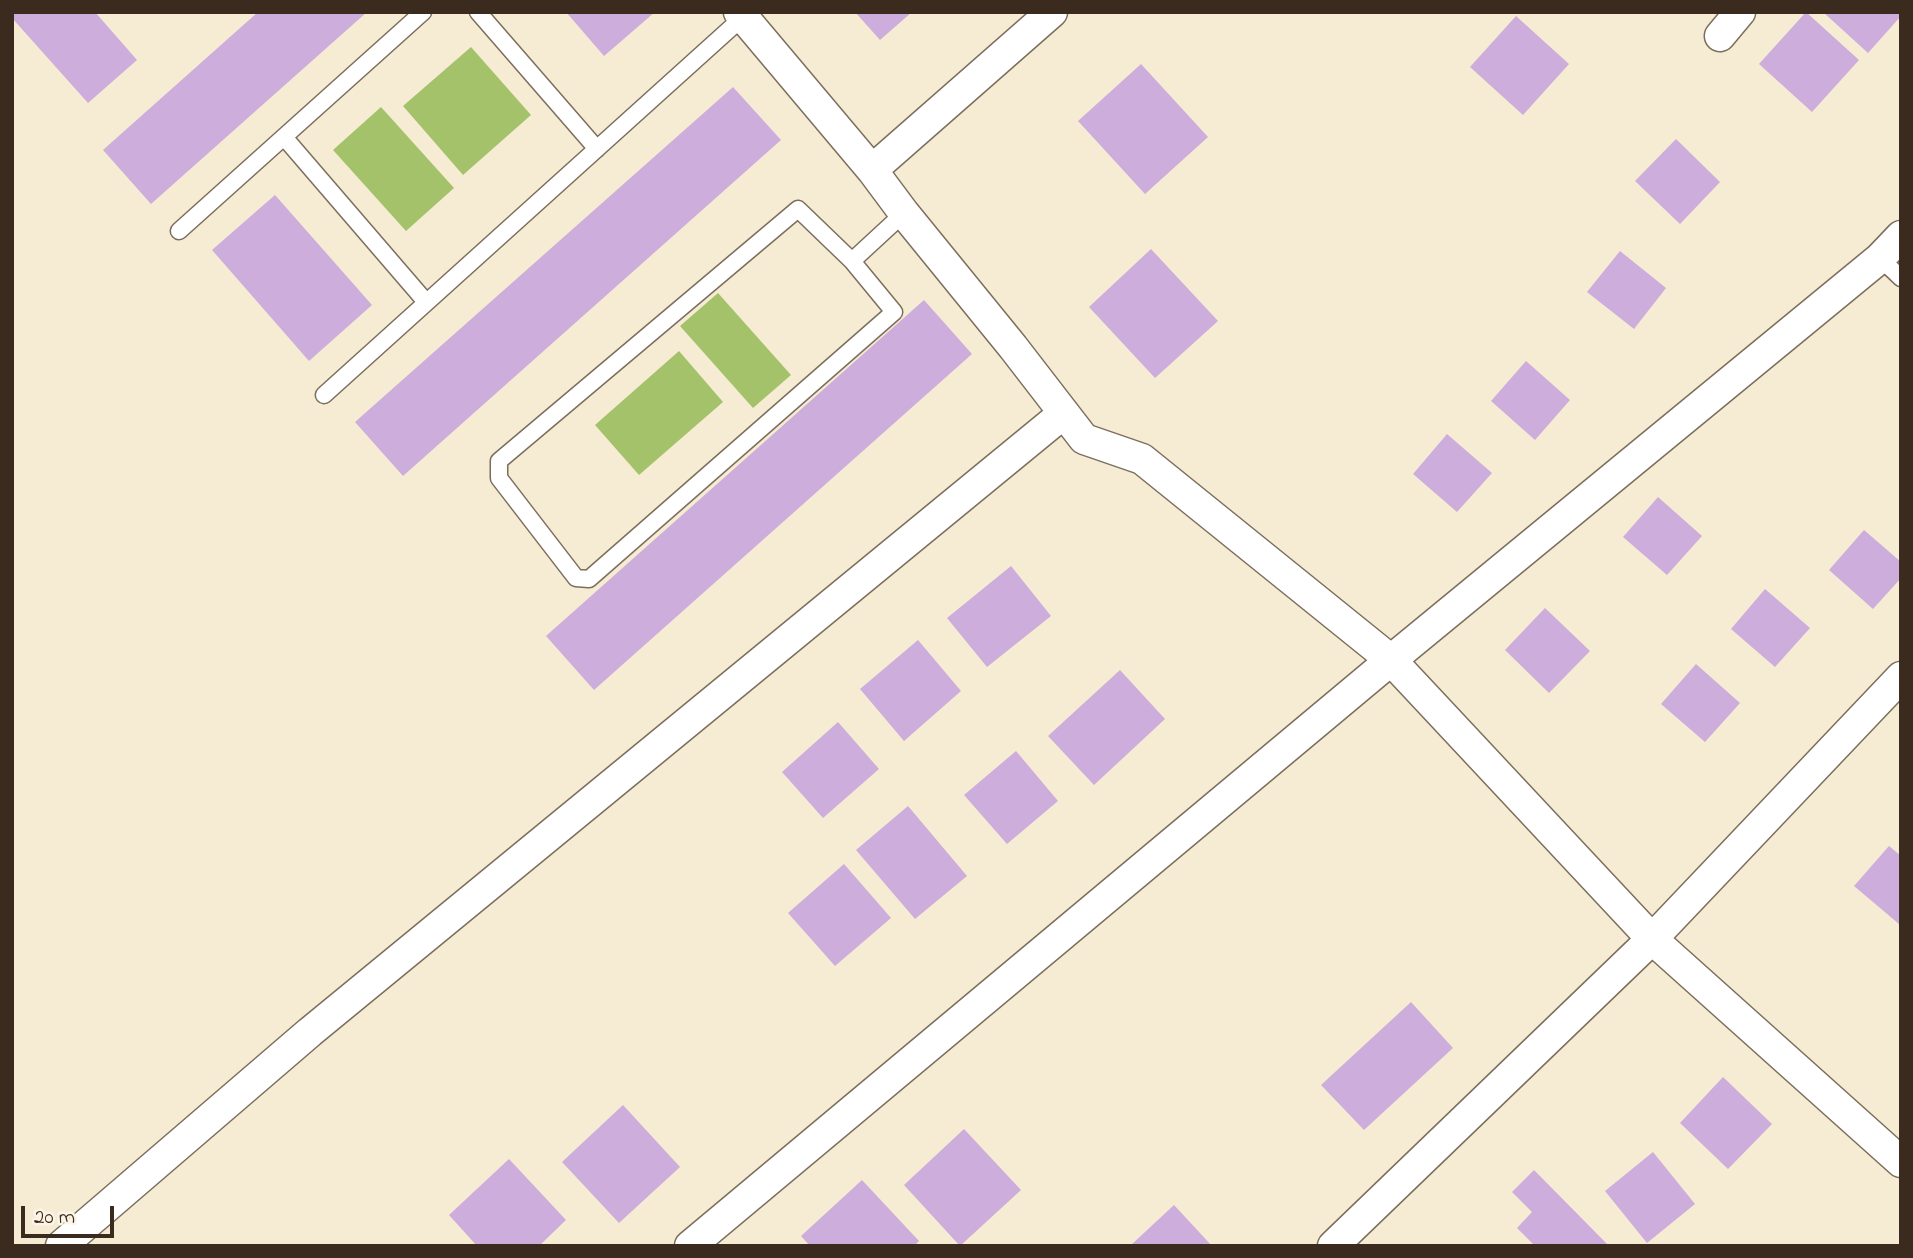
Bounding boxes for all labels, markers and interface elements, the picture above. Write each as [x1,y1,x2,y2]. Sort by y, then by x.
scale bar [24,1192,117,1236]
text: 20 m [34,1203,75,1233]

